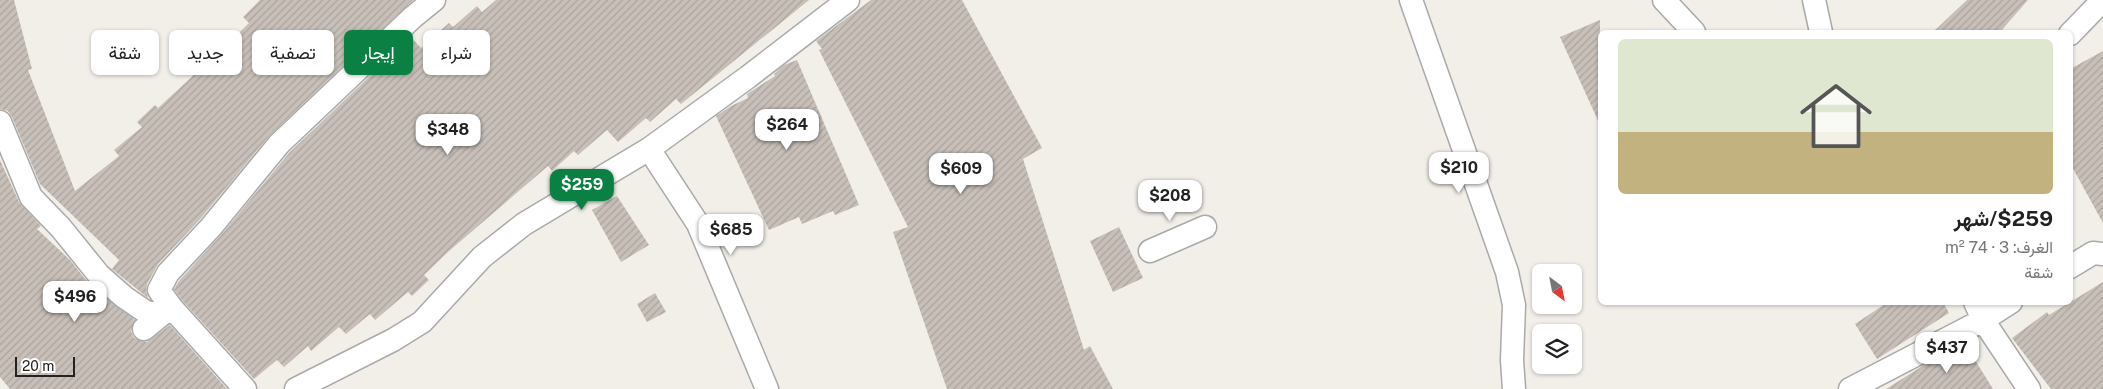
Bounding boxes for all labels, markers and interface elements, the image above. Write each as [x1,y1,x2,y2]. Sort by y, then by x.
chip: شقة [91,30,159,75]
chip: جديد [169,30,242,75]
chip: تصفية [252,30,334,75]
chip: إيجار [344,30,413,75]
chip: شراء [423,30,490,75]
icon: home [1791,71,1881,161]
pin: $264 [757,108,817,151]
pin: $348 [418,114,478,156]
text: $264 [766,115,808,134]
text: $348 [427,120,469,139]
pin: $609 [931,152,991,195]
pin: $210 [1429,152,1489,194]
text: $210 [1440,158,1478,177]
text: $609 [940,159,982,178]
pin: $259 [552,168,612,211]
text: $259 [561,175,603,194]
pin: $208 [1140,180,1200,222]
text: $208 [1149,186,1191,205]
text: $259/شهر [1954,206,2053,231]
pin: $685 [701,214,761,256]
text: $685 [710,220,752,239]
text: الغرف: 3 · 74 m² [1945,238,2053,257]
text: شقة [2024,263,2053,282]
north arrow [1532,264,1582,314]
map controls [1532,264,1582,374]
pin: $496 [45,280,105,323]
text: $496 [54,287,96,306]
button: layers [1532,324,1582,374]
pin: $437 [1917,332,1977,374]
text: $437 [1926,338,1968,357]
scale bar [15,354,75,377]
text: 20 m [22,358,54,374]

